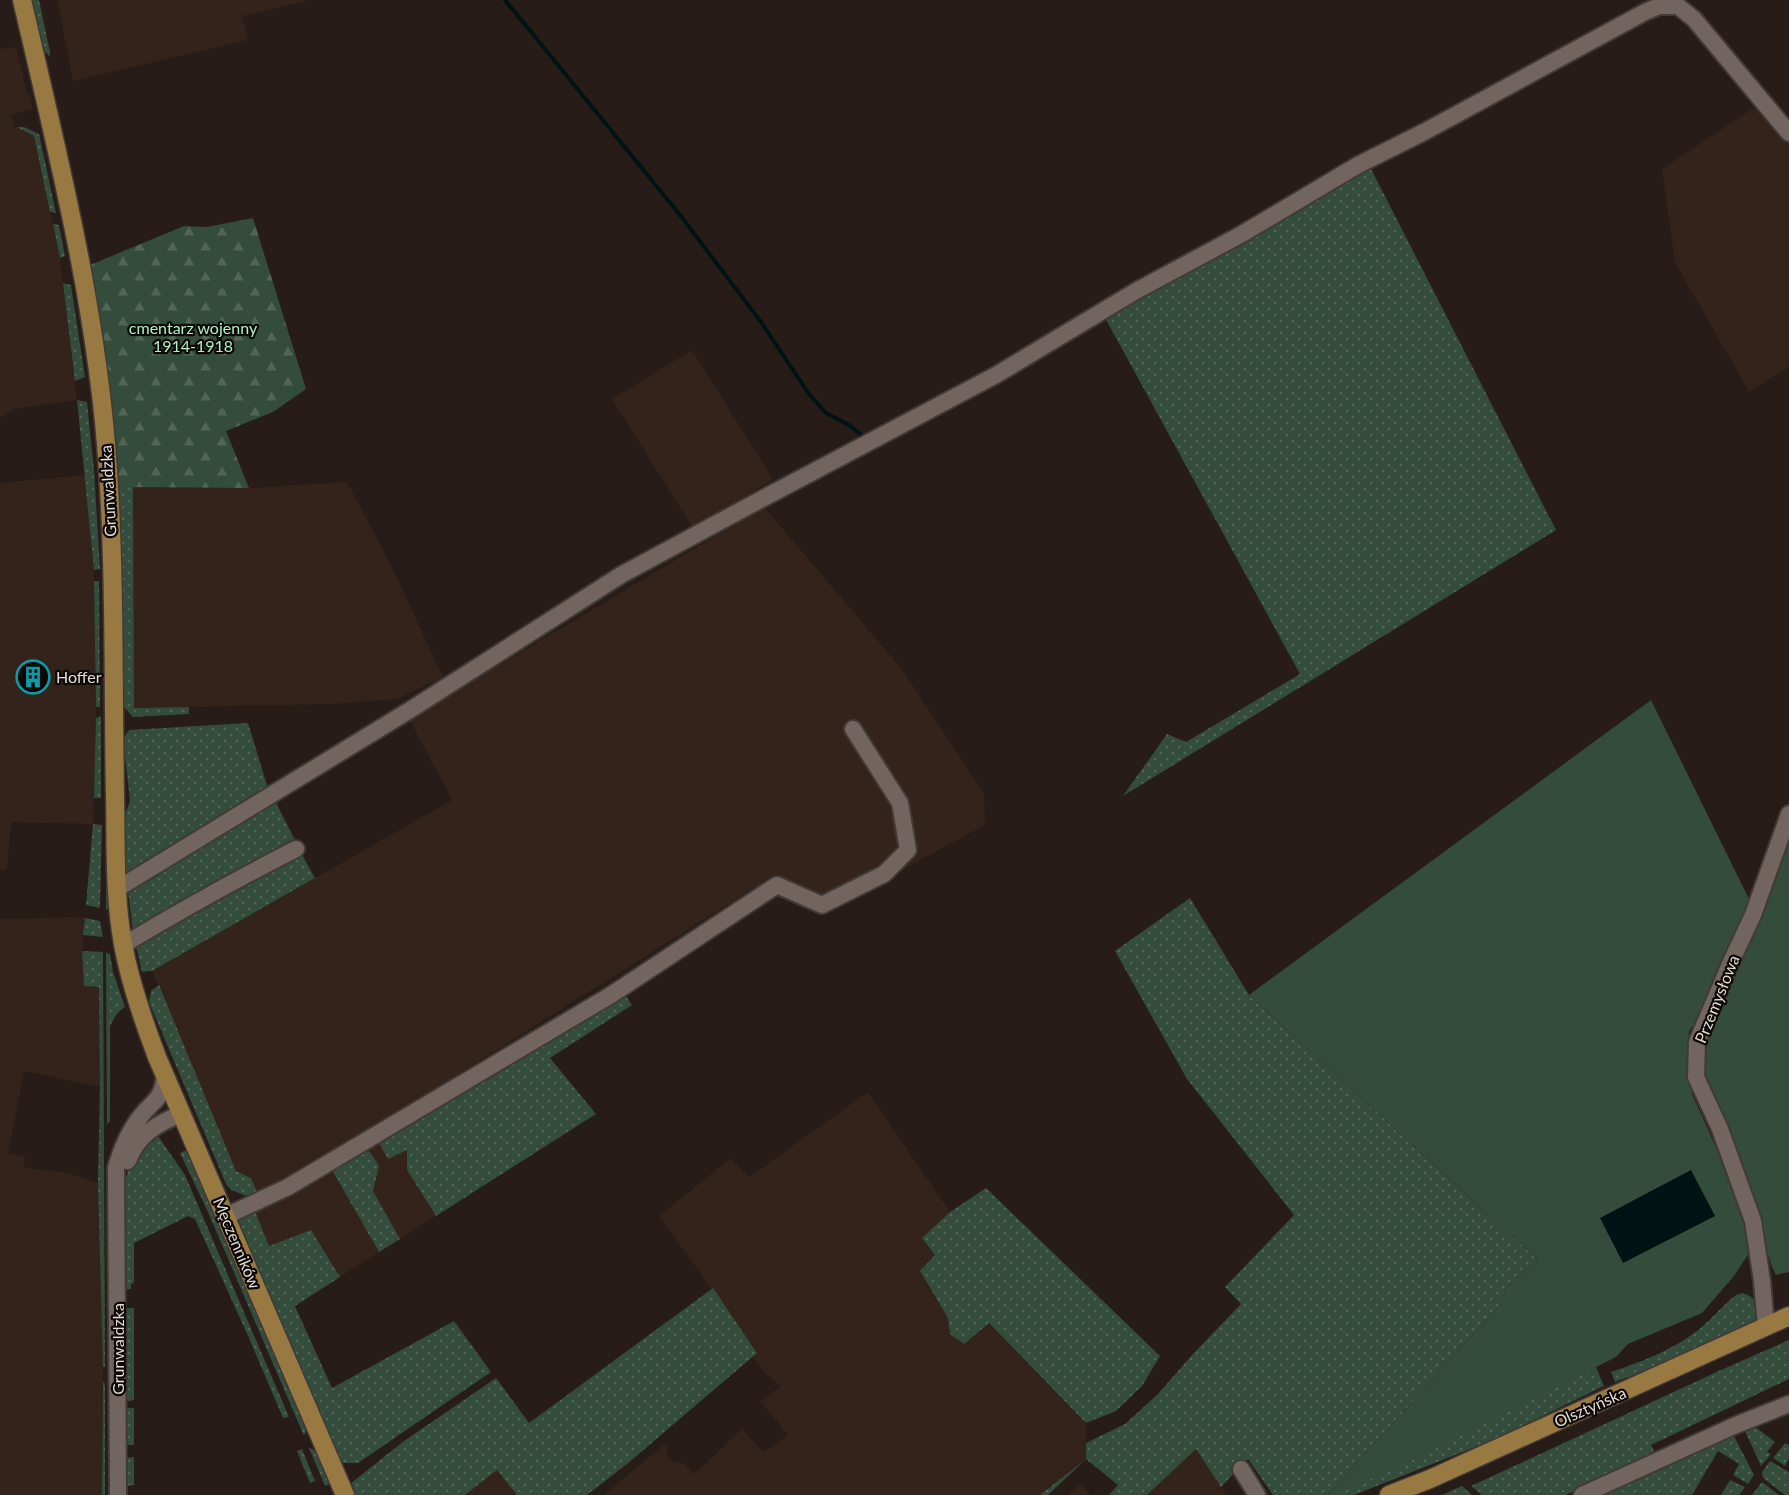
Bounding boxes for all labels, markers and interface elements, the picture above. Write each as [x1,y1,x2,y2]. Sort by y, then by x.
park label: cmentarz wojenny 1914-1918 [129,318,258,355]
street label: Grunwaldzka [96,445,119,537]
building icon: Hoffer [15,659,51,695]
place label: Hoffer [56,667,102,686]
street label: Przemysłowa [1690,952,1743,1046]
street label: Męczenników [210,1194,265,1292]
street label: Grunwaldzka [108,1303,127,1395]
street label: Olsztyńska [1551,1382,1629,1431]

